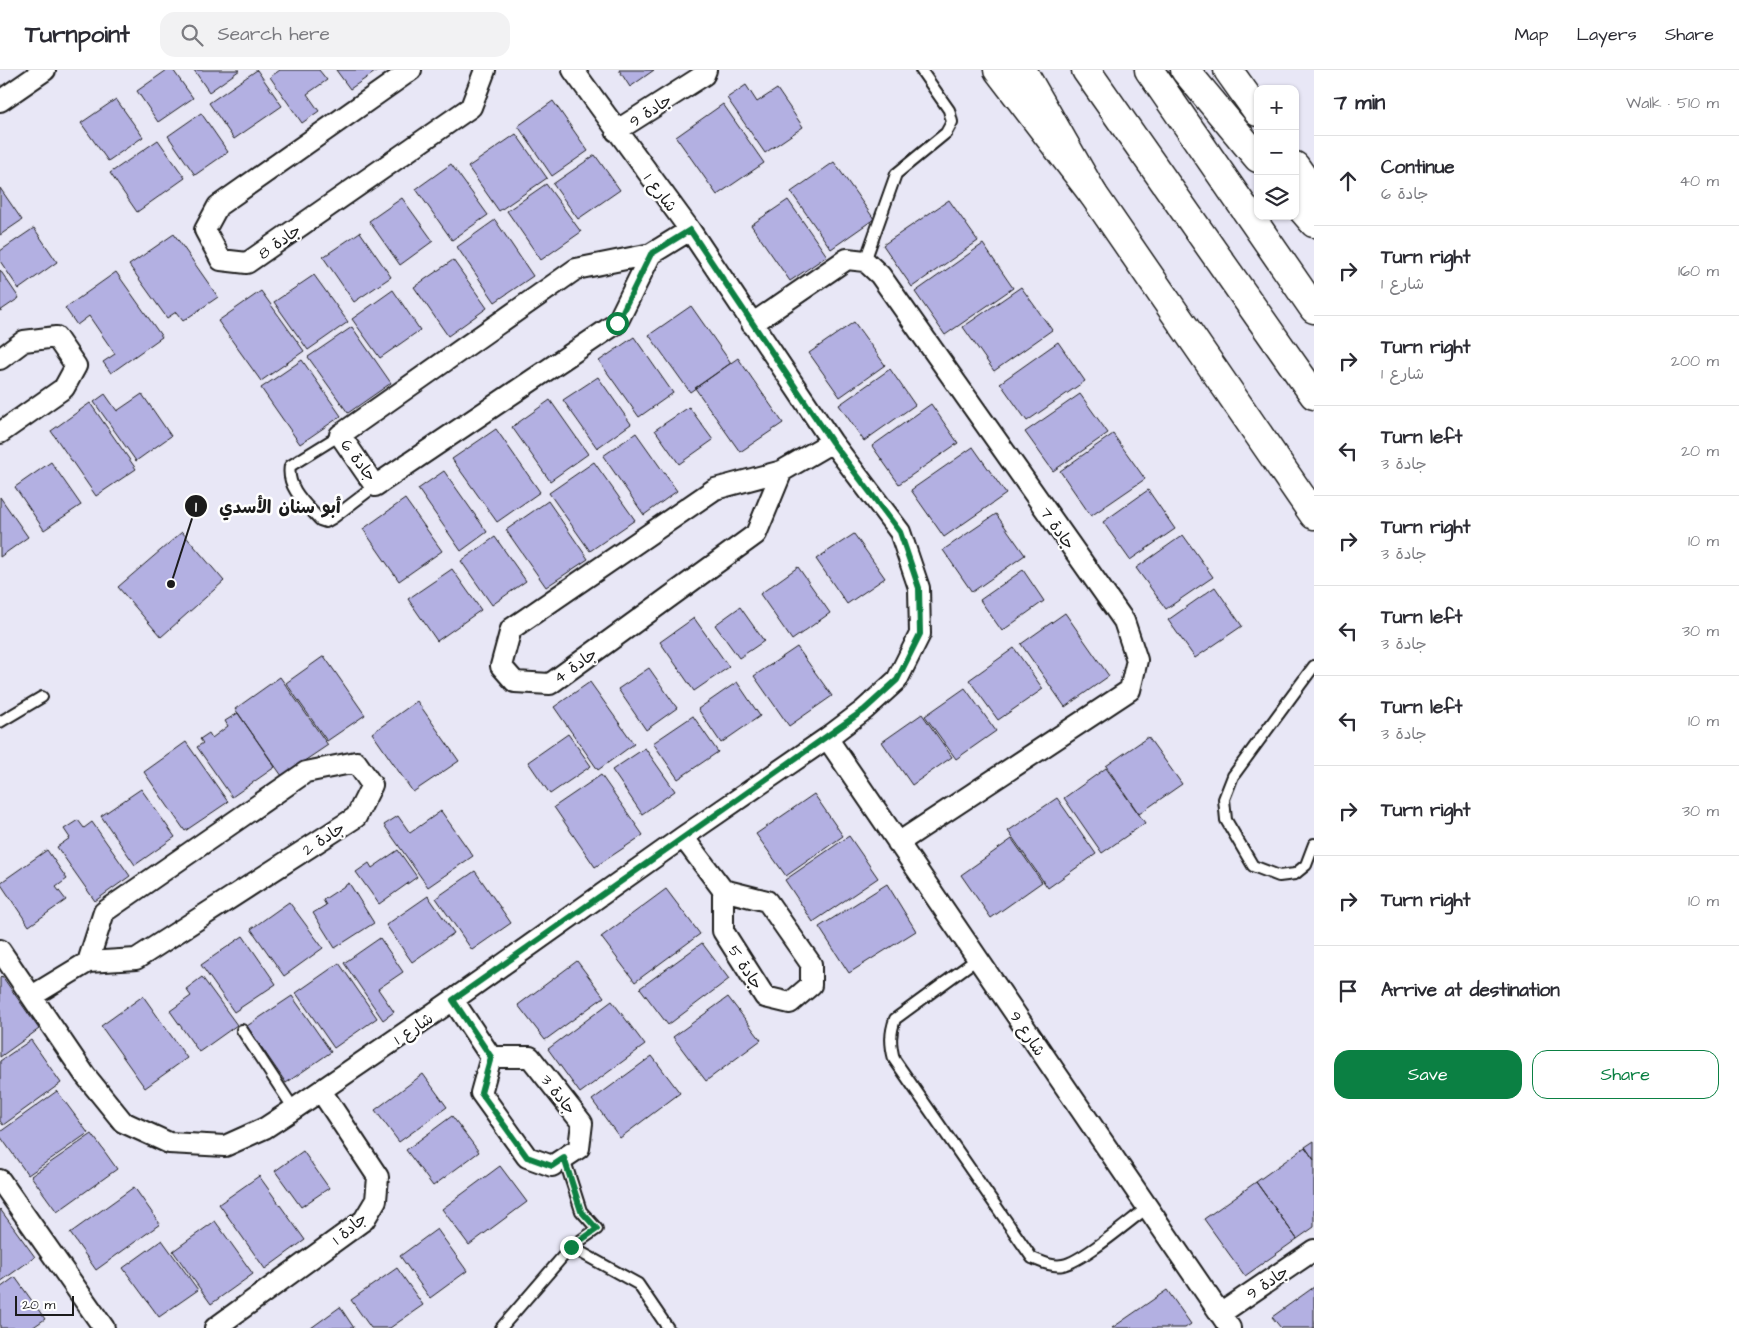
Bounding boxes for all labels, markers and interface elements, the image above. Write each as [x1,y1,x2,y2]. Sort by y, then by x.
search box [160,12,510,57]
text: Turnpoint [25,18,130,52]
icon: search [178,21,206,49]
text: Search here [218,21,330,48]
text: Map [1514,22,1548,47]
text: Layers [1576,22,1637,47]
text: Share [1665,22,1714,47]
map controls [1254,85,1299,220]
button: + [1254,85,1299,130]
text: 7 min [1334,88,1385,117]
street label: جادة 9 [625,89,676,133]
text: Walk · 510 m [1626,92,1719,114]
button: − [1254,130,1299,175]
text: Continue [1381,154,1455,181]
icon: ahead [1334,167,1362,195]
street label: شارع 1 [638,169,682,216]
text: 40 m [1679,170,1719,192]
button: layers [1254,175,1299,220]
text: جادة 6 [1381,183,1429,205]
street label: جادة 8 [254,219,306,265]
text: Turn right [1381,244,1470,271]
icon: right [1334,257,1362,285]
text: 160 m [1678,260,1719,282]
text: شارع 1 [1381,273,1424,295]
route start [606,312,629,335]
text: Turn right [1381,334,1470,361]
icon: right [1334,347,1362,375]
text: 200 m [1671,350,1719,372]
text: شارع 1 [1381,363,1424,385]
text: Turn left [1381,424,1462,451]
street label: جادة 6 [335,435,381,486]
icon: left [1334,437,1362,465]
text: 20 m [1681,440,1719,462]
text: جادة 3 [1381,453,1427,475]
callout: أبو سنان الأسدي [184,490,350,523]
text: أبو سنان الأسدي [219,495,341,521]
text: 1 [195,497,197,518]
street label: جادة 7 [1035,503,1080,554]
text: Turn right [1381,514,1470,541]
icon: right [1334,527,1362,555]
text: 10 m [1688,530,1719,552]
text: جادة 3 [1381,543,1427,565]
text: Turn left [1381,604,1462,631]
icon: left [1334,617,1362,645]
text: 30 m [1682,620,1719,642]
text: جادة 3 [1381,633,1427,655]
street label: جادة 4 [549,643,602,689]
text: Turn left [1381,694,1462,721]
icon: left [1334,707,1362,735]
text: 10 m [1688,710,1719,732]
text: جادة 3 [1381,723,1427,745]
icon: right [1334,797,1362,825]
text: Turn right [1381,797,1470,824]
text: 30 m [1682,800,1719,822]
street label: جادة 2 [298,817,349,861]
icon: right [1334,887,1362,915]
text: Turn right [1381,887,1470,914]
text: 10 m [1688,890,1719,912]
street label: جادة 5 [723,941,768,994]
icon: arrive [1334,977,1362,1005]
text: Arrive at destination [1381,977,1560,1004]
street label: شارع 9 [1004,1007,1050,1060]
street label: شارع 1 [390,1008,438,1050]
button: Save [1334,1050,1522,1099]
button: Share [1532,1050,1719,1099]
street label: جادة 3 [535,1070,581,1119]
street label: جادة 1 [327,1208,372,1250]
route end [560,1236,583,1259]
street label: جادة 9 [1242,1261,1293,1305]
scale bar [15,1293,74,1316]
text: 20 m [22,1295,55,1315]

